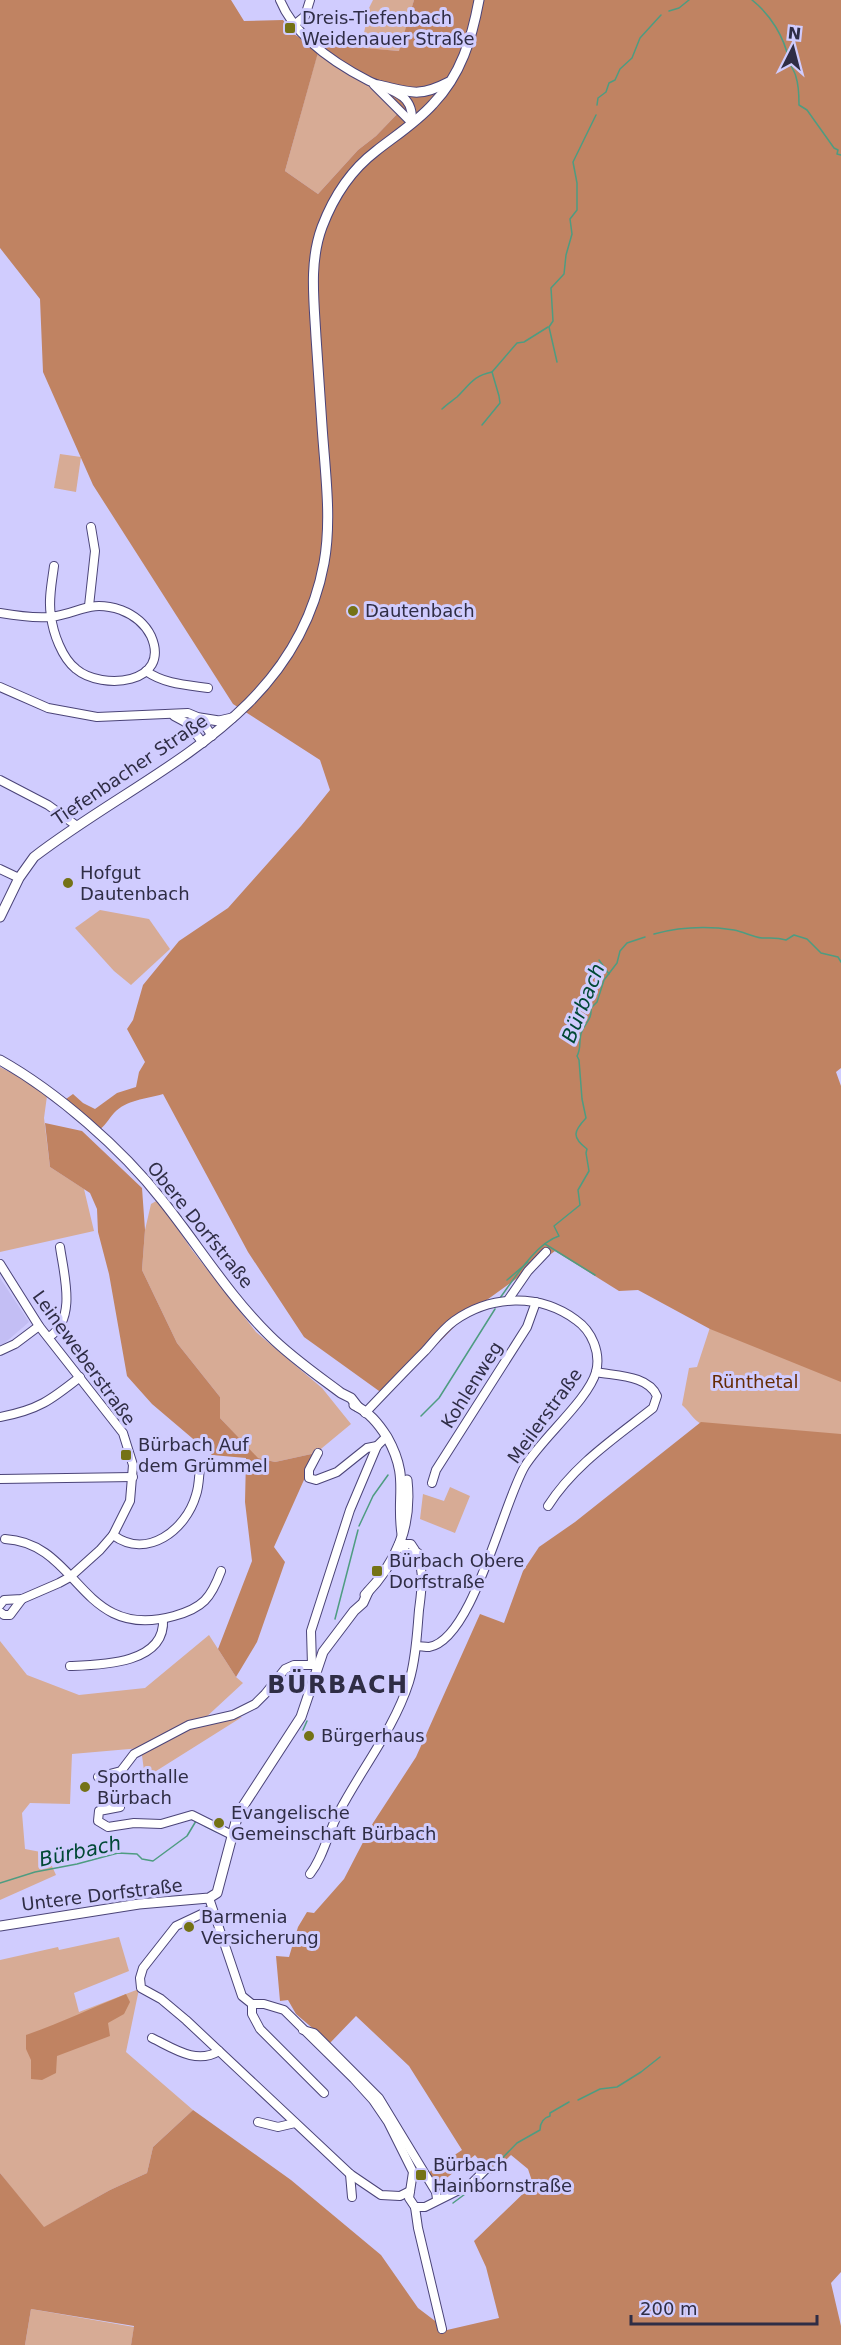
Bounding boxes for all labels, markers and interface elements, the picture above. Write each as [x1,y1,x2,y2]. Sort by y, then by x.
place label: Dreis-Tiefenbach Weidenauer Straße [302,7,475,49]
north arrow [763,18,823,78]
marker: Dreis-Tiefenbach Weidenauer Straße [283,21,297,35]
text: N [787,23,802,44]
place label: Dautenbach [365,600,475,621]
marker: Dautenbach [346,604,360,618]
street label: Tiefenbacher Straße [47,710,211,830]
place label: Hofgut Dautenbach [80,862,190,904]
marker: Hofgut Dautenbach [61,876,75,890]
water label: Bürbach [556,960,610,1046]
street label: Obere Dorfstraße [143,1157,258,1292]
street label: Leineweberstraße [29,1286,140,1429]
street label: Kohlenweg [437,1338,506,1432]
street label: Meilerstraße [503,1364,586,1467]
park label: Rünthetal [711,1371,799,1392]
place label: Bürbach Auf dem Grümmel [138,1434,268,1476]
marker: Bürbach Auf dem Grümmel [119,1448,133,1462]
place label: Bürbach Obere Dorfstraße [389,1550,524,1592]
marker: Bürbach Obere Dorfstraße [370,1564,384,1578]
district label: BÜRBACH [267,1669,409,1699]
place label: Bürgerhaus [321,1725,425,1746]
marker: Bürgerhaus [302,1729,316,1743]
place label: Sporthalle Bürbach [97,1766,189,1808]
marker: Sporthalle Bürbach [78,1780,92,1794]
place label: Evangelische Gemeinschaft Bürbach [231,1802,436,1844]
marker: Evangelische Gemeinschaft Bürbach [212,1816,226,1830]
water label: Bürbach [37,1831,123,1871]
street label: Untere Dorfstraße [20,1874,184,1915]
place label: Barmenia Versicherung [201,1906,319,1948]
marker: Barmenia Versicherung [182,1920,196,1934]
place label: Bürbach Hainbornstraße [433,2154,572,2196]
marker: Bürbach Hainbornstraße [414,2168,428,2182]
scale bar [631,2288,817,2326]
text: 200 m [640,2298,698,2319]

